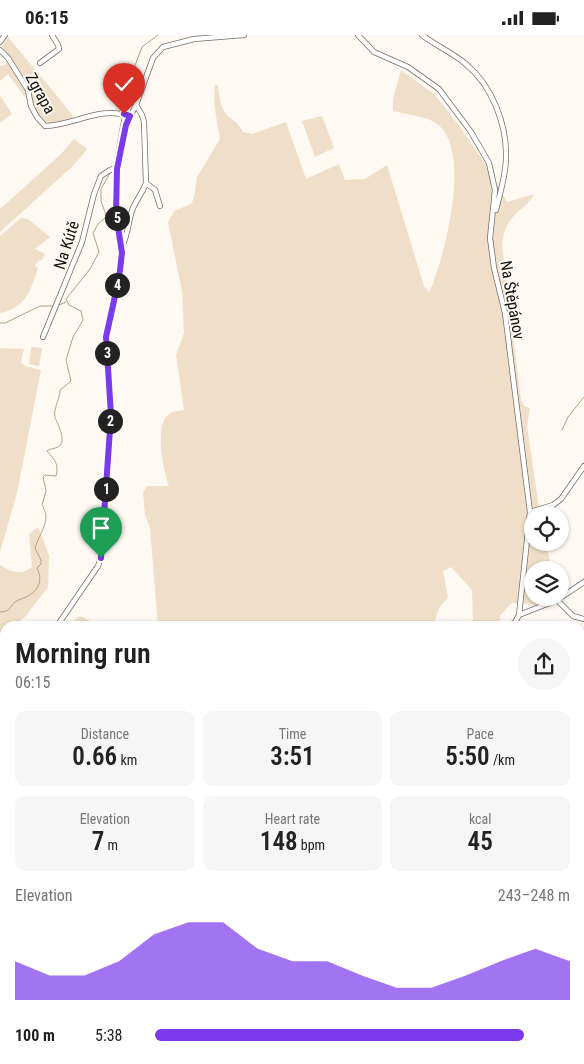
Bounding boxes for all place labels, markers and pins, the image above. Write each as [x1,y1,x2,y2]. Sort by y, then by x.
pin [103,63,145,114]
pin: 5 [104,205,130,231]
pin: 4 [104,273,130,297]
pin: 3 [94,341,120,365]
pin: 2 [98,409,122,433]
pin: 1 [94,477,118,501]
pin [80,507,122,558]

